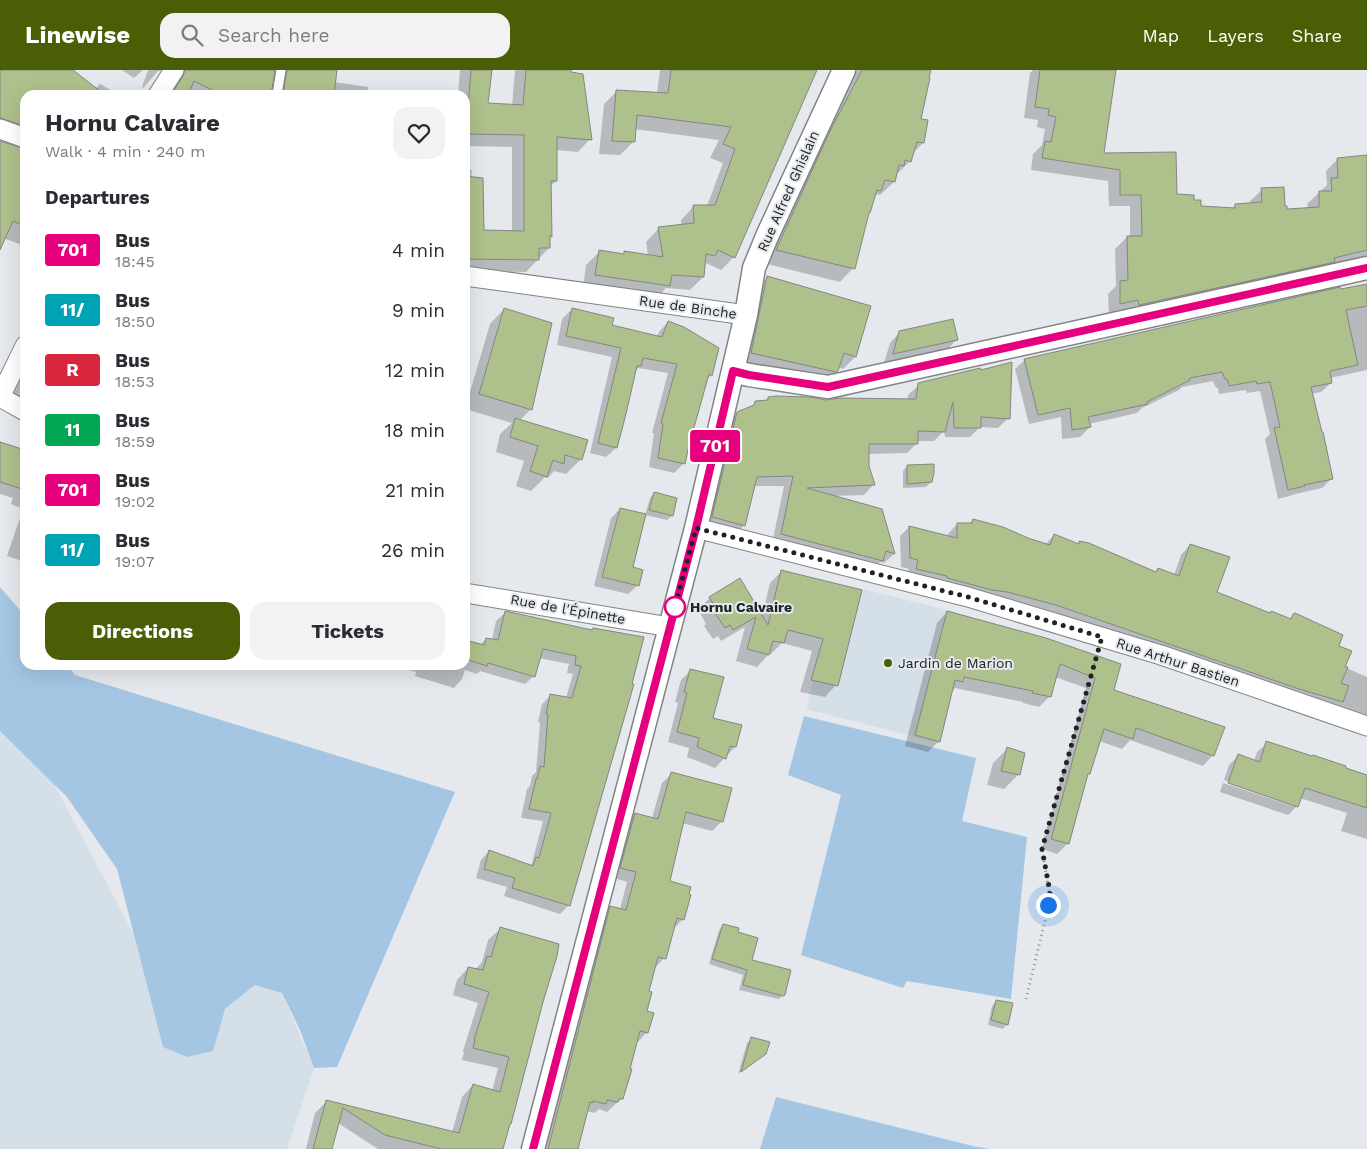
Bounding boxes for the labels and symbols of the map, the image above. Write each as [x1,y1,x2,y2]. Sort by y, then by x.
street label: Rue Alfred Ghislain [754,128,822,254]
street label: Rue de Binche [638,292,738,322]
line badge: 701 [686,430,744,462]
street label: Rue de l'Épinette [509,591,627,627]
marker: Hornu Calvaire [664,596,686,618]
place label: Hornu Calvaire [690,599,792,615]
street label: Rue Arthur Bastien [1114,635,1242,689]
place label: Jardin de Marion [898,655,1013,671]
marker: Jardin de Marion [882,657,894,669]
your location [1036,893,1061,918]

